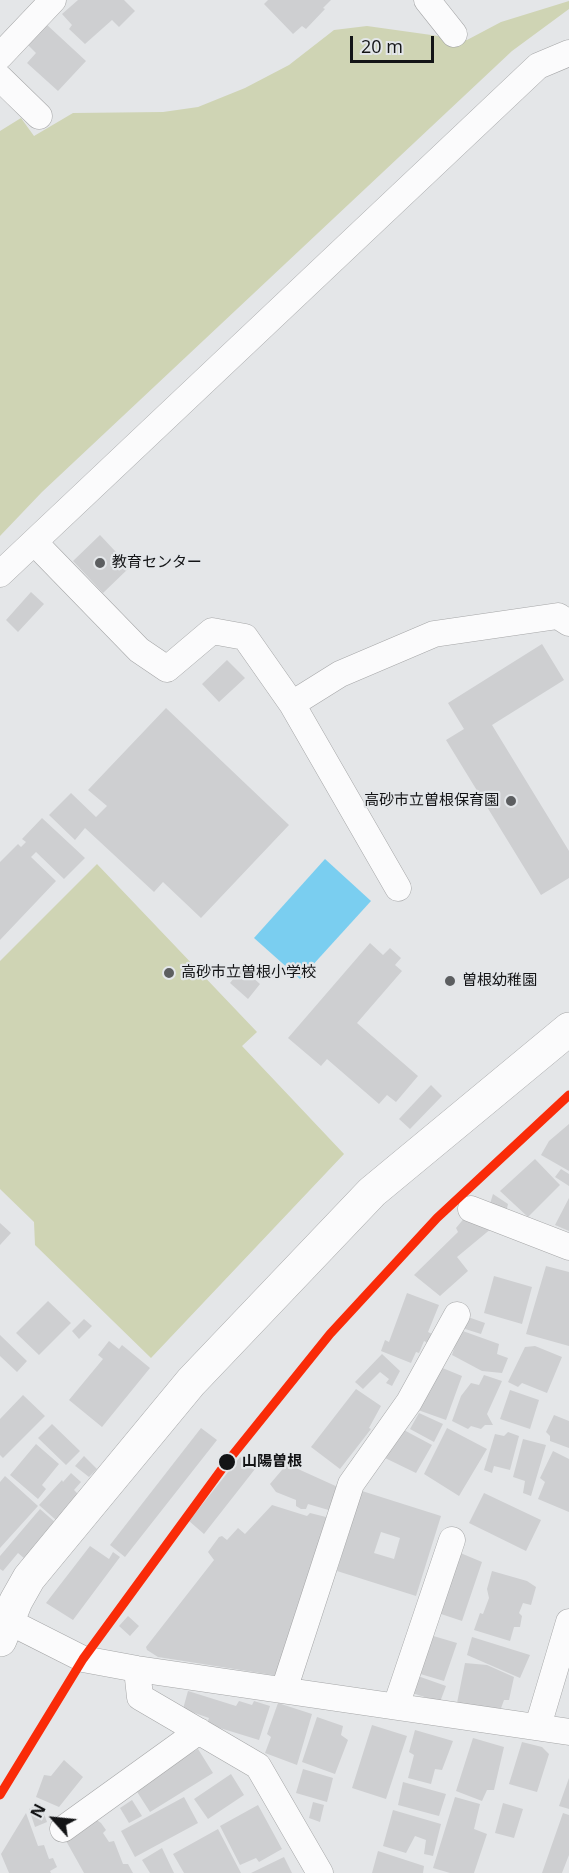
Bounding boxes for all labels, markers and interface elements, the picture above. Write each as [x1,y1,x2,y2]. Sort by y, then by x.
scale bar [353,24,437,62]
text: 20 m [361,34,403,58]
place label: 教育センター [112,554,202,572]
marker: 教育センター [93,556,107,570]
place label: 高砂市立曽根保育園 [364,792,499,810]
marker: 高砂市立曽根保育園 [504,794,518,808]
place label: 高砂市立曽根小学校 [181,964,316,982]
marker: 高砂市立曽根小学校 [162,966,176,980]
place label: 曽根幼稚園 [462,972,537,990]
marker: 曽根幼稚園 [443,974,457,988]
marker: 山陽曽根 [217,1452,237,1472]
place label: 山陽曽根 [242,1453,302,1471]
north arrow [24,1789,84,1849]
text: N [25,1800,51,1822]

